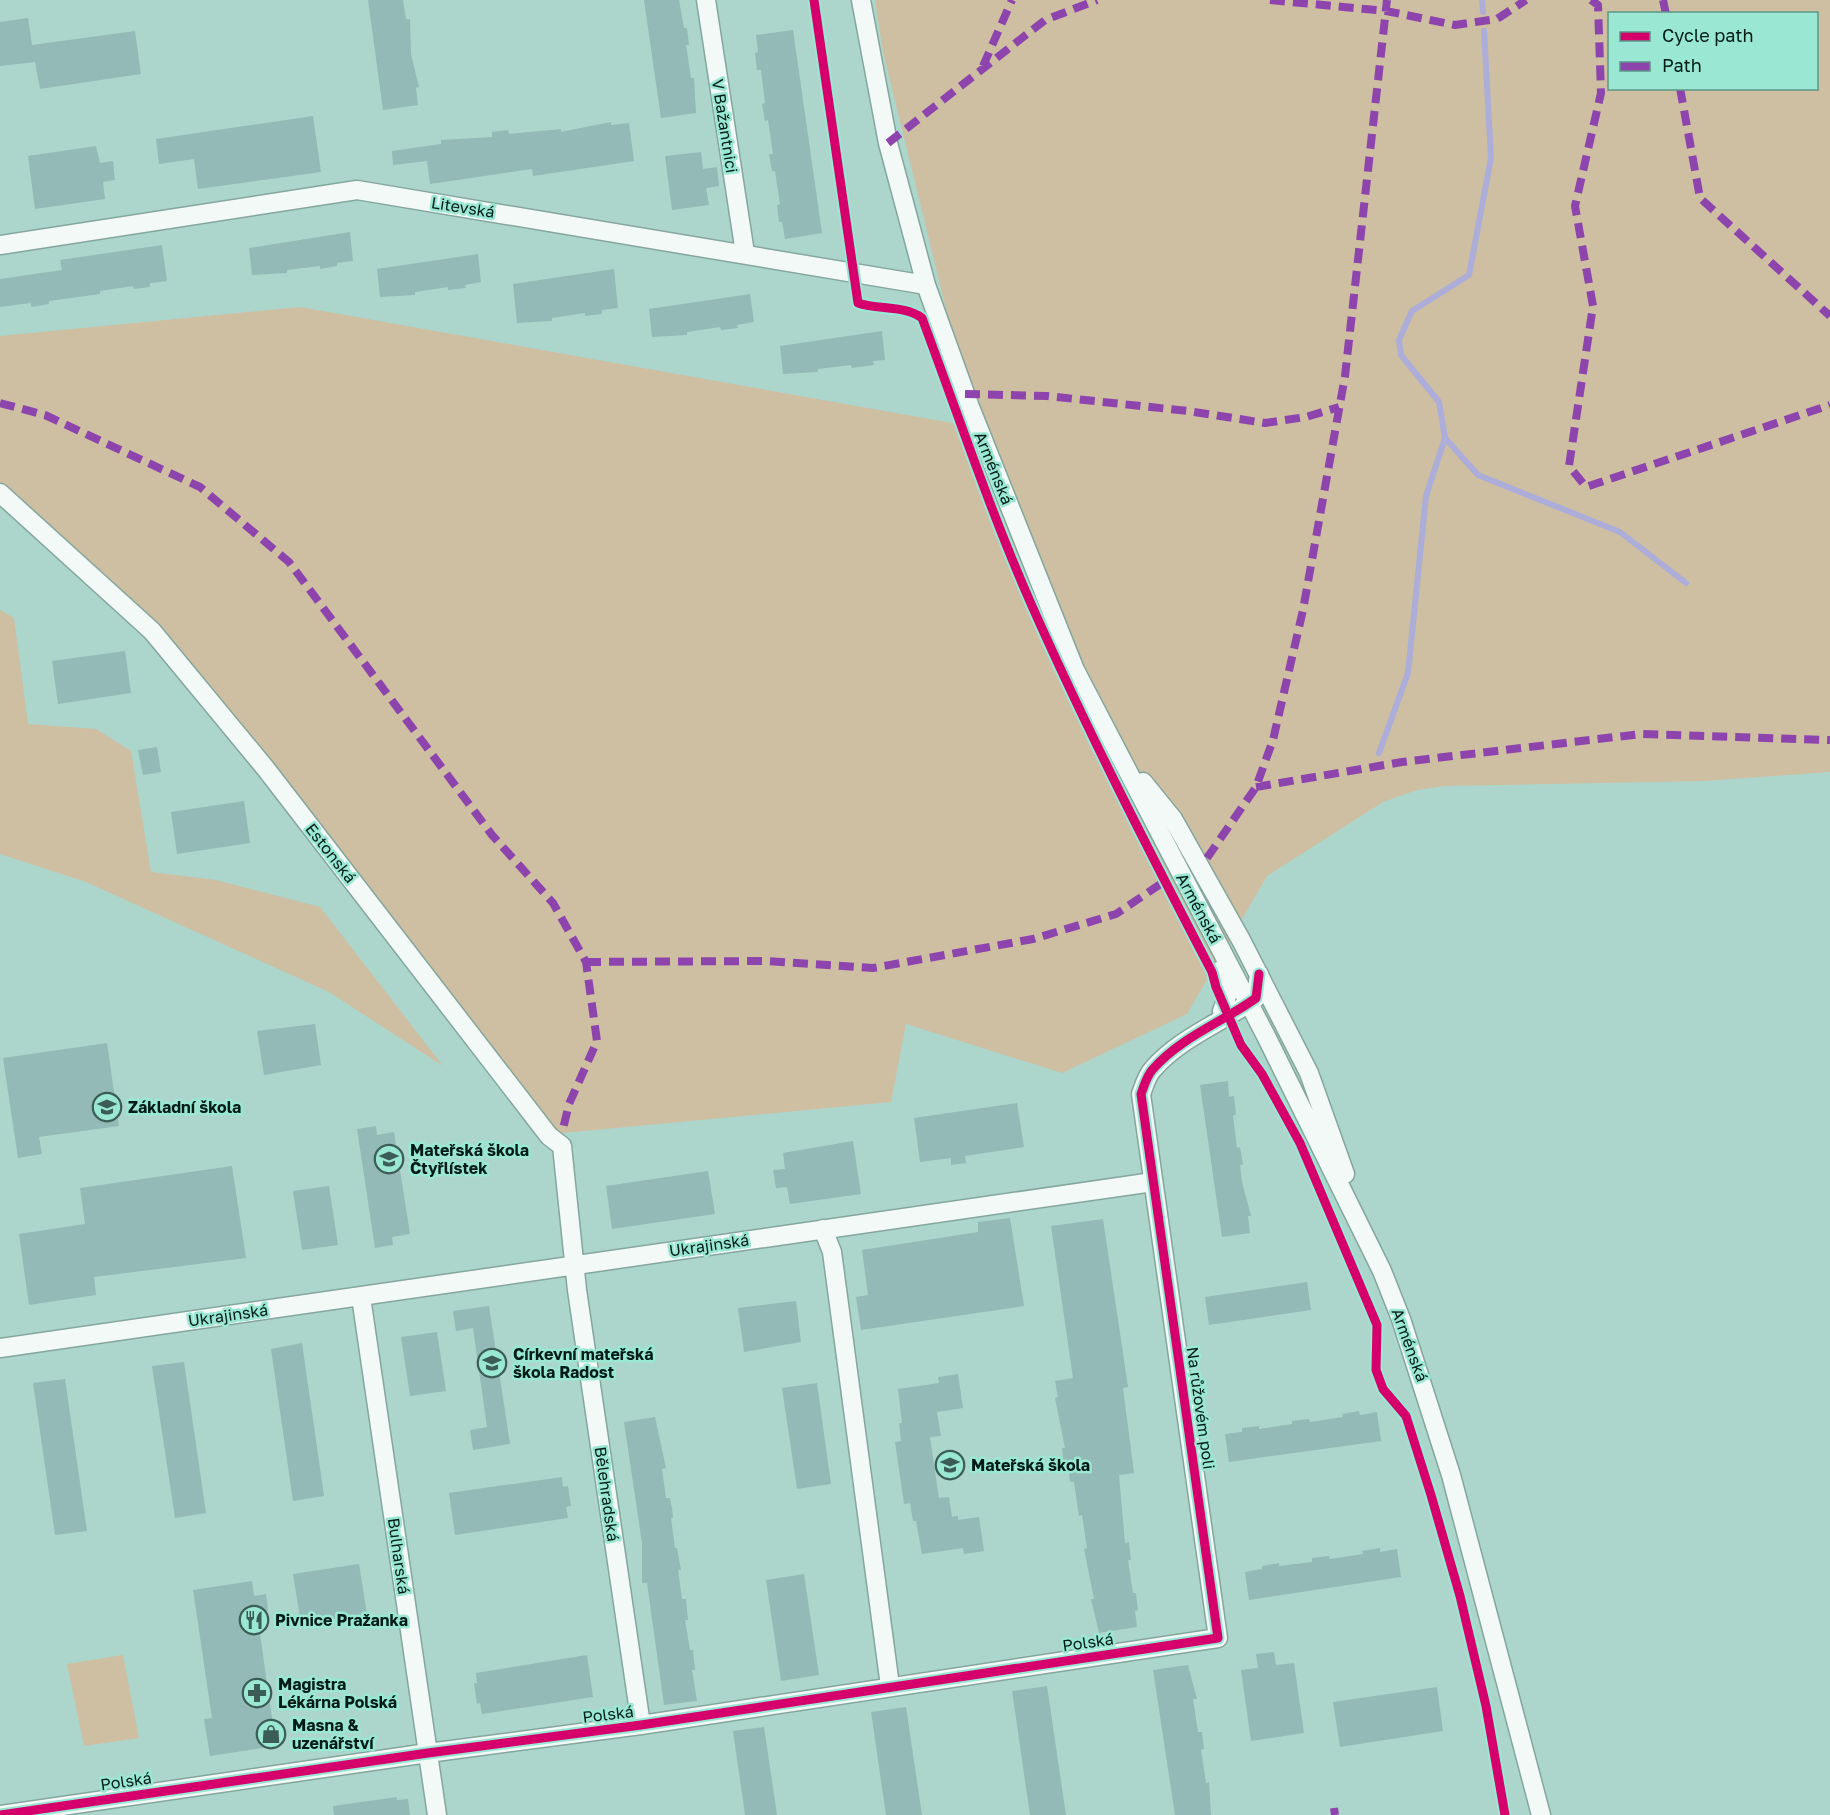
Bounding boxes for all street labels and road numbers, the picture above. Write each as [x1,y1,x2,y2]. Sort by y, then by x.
street label: V Bažantnici [708,78,742,174]
street label: Litevská [430,192,496,222]
street label: Arménská [970,429,1018,507]
street label: Estonská [301,819,361,887]
street label: Arménská [1172,869,1226,947]
street label: Ukrajinská [668,1229,750,1261]
street label: Ukrajinská [187,1299,269,1331]
street label: Arménská [1387,1306,1433,1384]
street label: Na růžovém poli [1183,1345,1219,1471]
street label: Bělehradská [590,1445,624,1543]
street label: Bulharská [384,1516,414,1596]
street label: Polská [1061,1629,1115,1655]
street label: Polská [581,1701,635,1727]
street label: Polská [99,1768,153,1794]

